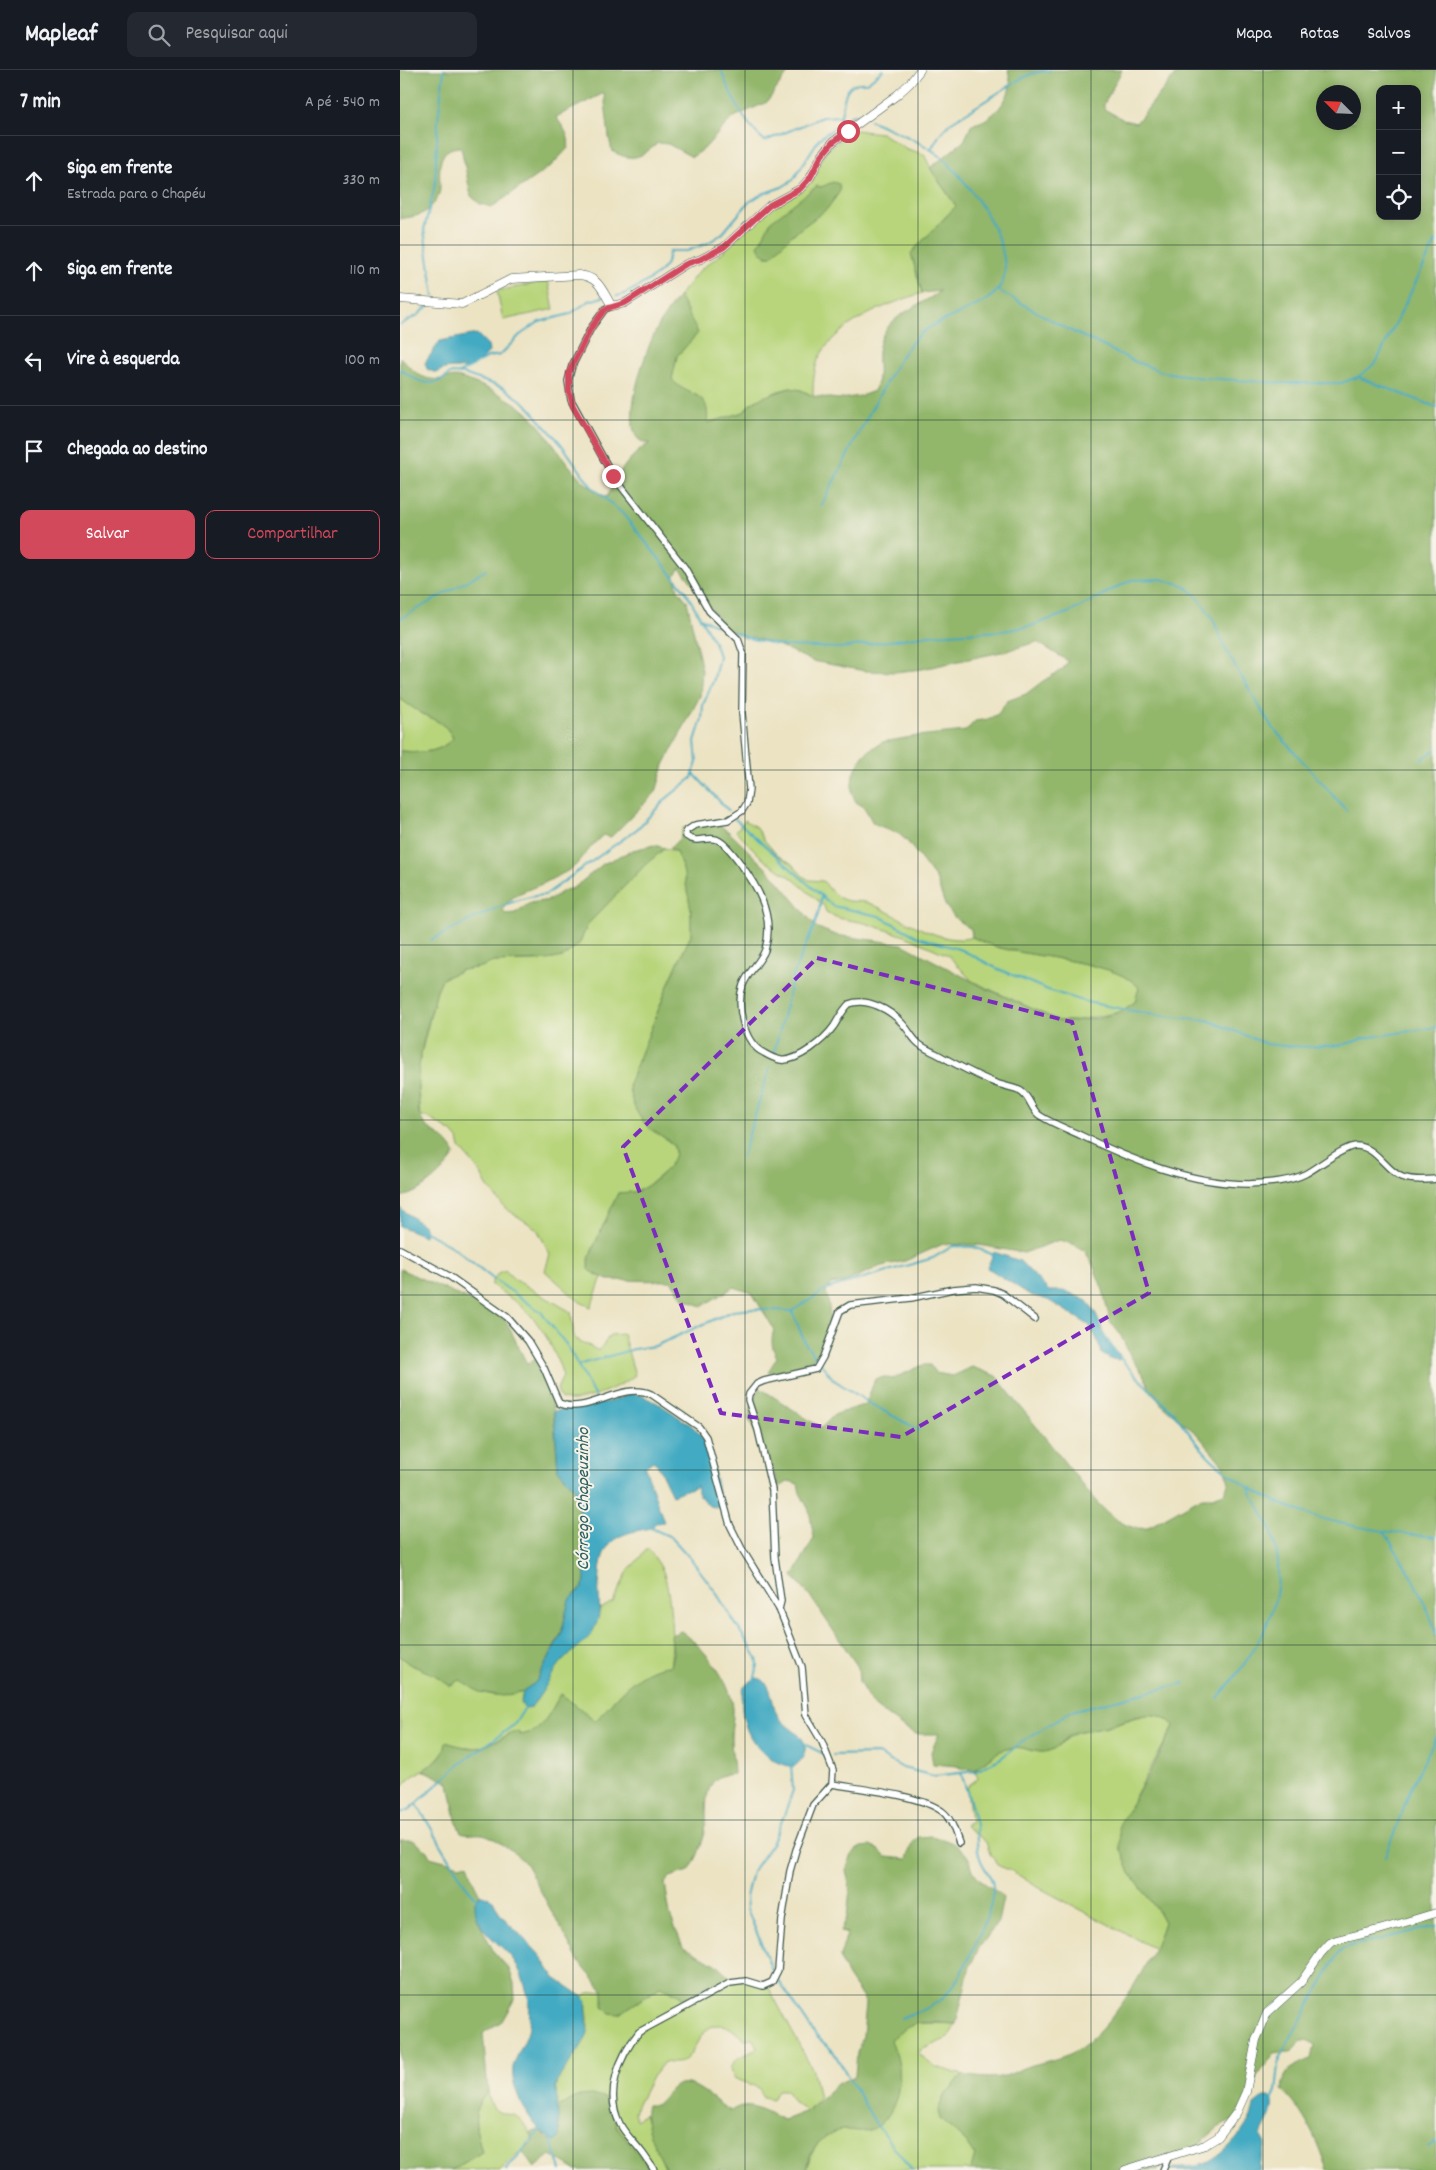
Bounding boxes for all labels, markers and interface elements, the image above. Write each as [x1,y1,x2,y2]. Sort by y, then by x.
search box [127,12,477,57]
text: Mapleaf [25,18,97,52]
icon: search [145,21,173,49]
text: Pesquisar aqui [185,21,288,48]
text: Mapa [1236,22,1272,47]
text: Rotas [1300,22,1339,47]
text: Salvos [1367,22,1411,47]
north arrow [1316,85,1361,130]
map controls [1376,85,1421,220]
button: + [1376,85,1421,130]
text: 7 min [20,88,61,118]
text: A pé · 540 m [305,91,380,114]
route start [837,120,860,143]
button: − [1376,130,1421,175]
text: Siga em frente [67,156,172,183]
icon: ahead [20,167,48,195]
text: 330 m [342,169,380,192]
button: locate [1376,175,1421,220]
text: Estrada para o Chapéu [67,183,206,206]
icon: ahead [20,257,48,285]
text: Siga em frente [67,257,172,284]
text: 110 m [350,259,380,282]
icon: left [20,347,48,375]
text: Vire à esquerda [67,347,179,374]
text: 100 m [344,349,380,372]
icon: arrive [20,437,48,465]
text: Chegada ao destino [67,437,208,464]
route end [602,465,625,488]
button: Salvar [20,510,195,559]
button: Compartilhar [205,510,380,559]
water label: Córrego Chapeuzinho [572,1427,597,1570]

